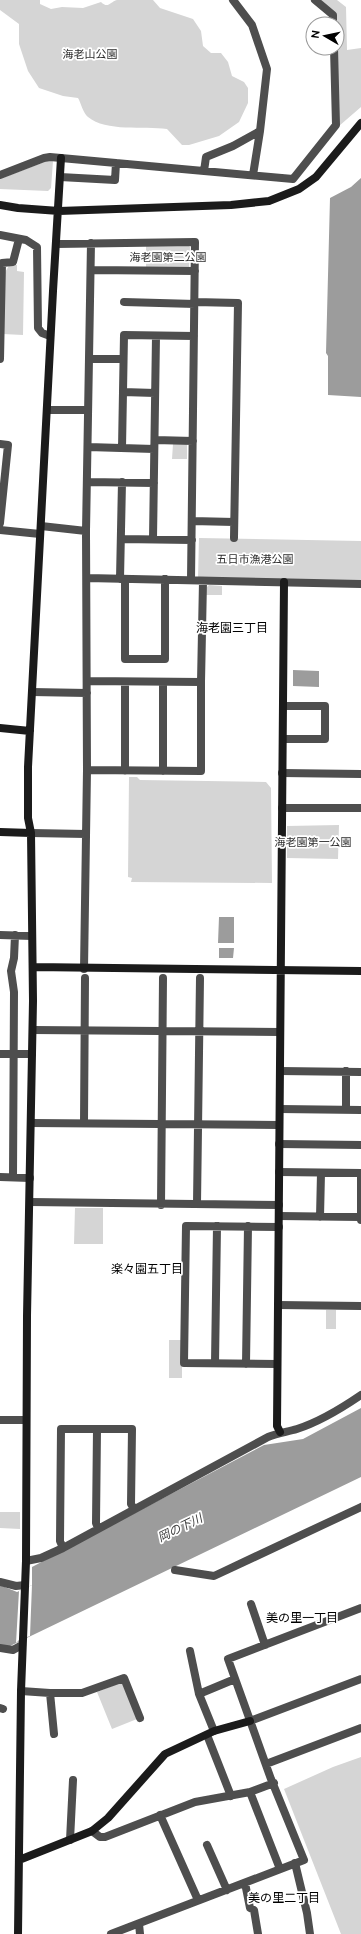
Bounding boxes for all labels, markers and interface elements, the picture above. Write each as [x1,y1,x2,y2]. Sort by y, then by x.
north arrow [305,16,345,56]
text: N [309,29,322,39]
park label: 海老山公園 [63,48,118,60]
park label: 海老園第二公園 [130,251,207,263]
park label: 五日市漁港公園 [217,553,294,565]
district label: 海老園三丁目 [196,621,268,634]
park label: 海老園第一公園 [275,836,352,848]
district label: 楽々園五丁目 [111,1262,183,1275]
water label: 岡の下川 [155,1510,206,1544]
district label: 美の里一丁目 [266,1611,338,1624]
district label: 美の里二丁目 [248,1891,320,1904]

